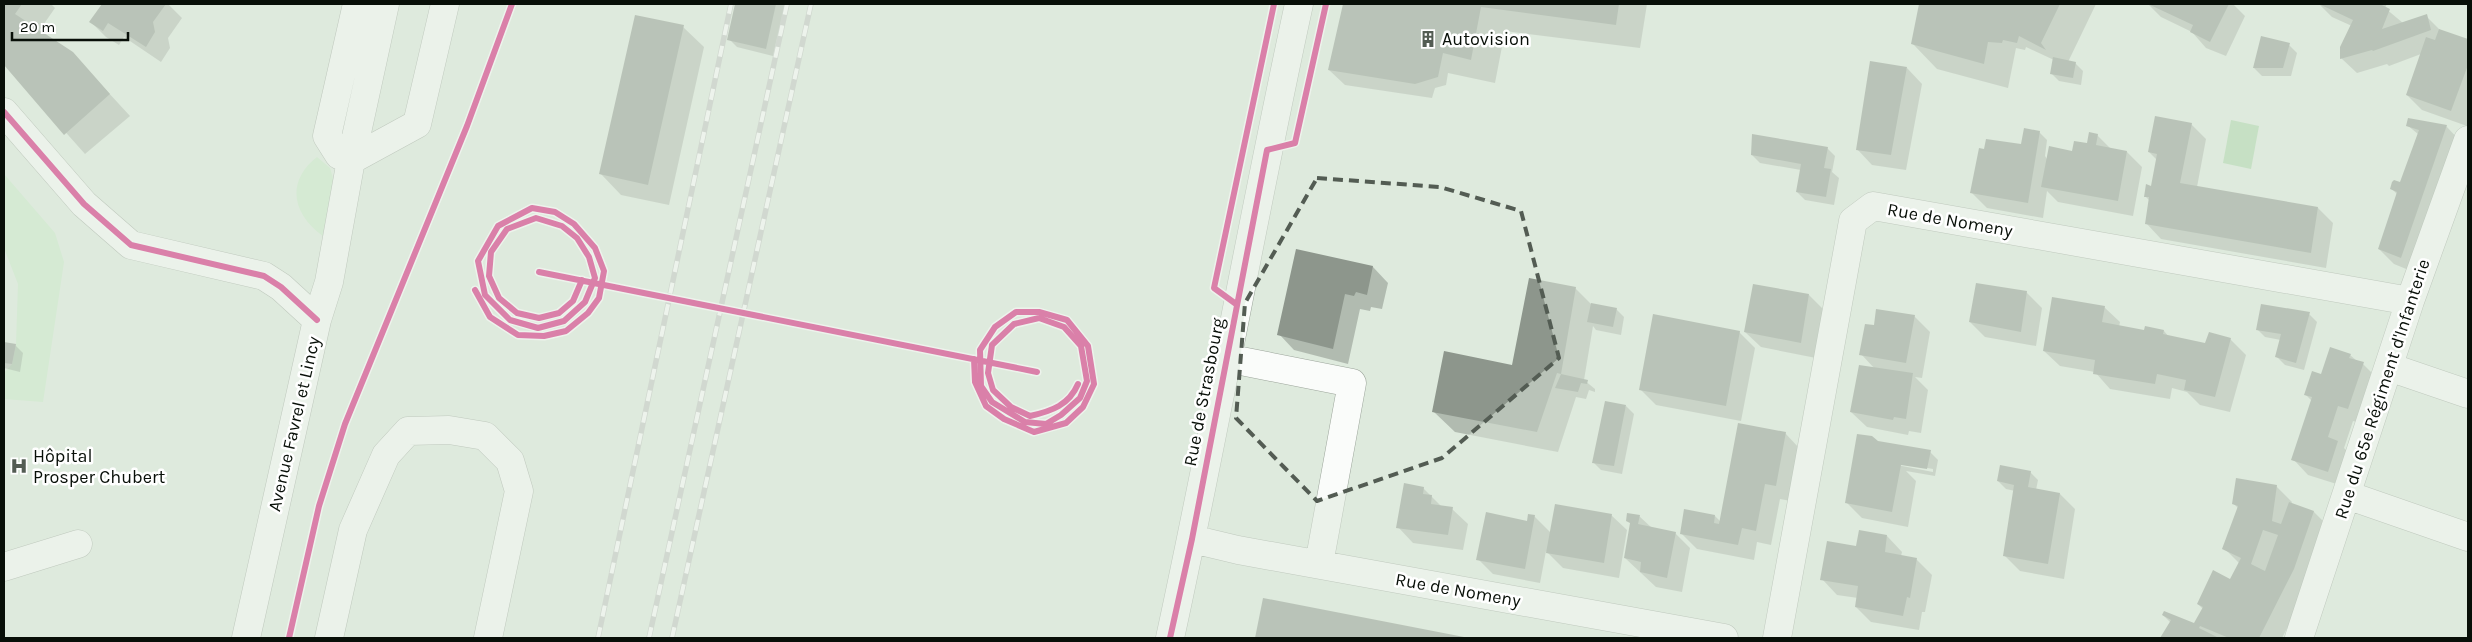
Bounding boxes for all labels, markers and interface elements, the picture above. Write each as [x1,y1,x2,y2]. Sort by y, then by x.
scale bar [12,10,129,42]
text: 20 m [20,18,55,36]
place label: Autovision [1442,28,1530,50]
building icon: Autovision [1418,29,1438,49]
street label: Rue de Nomeny [1886,198,2015,242]
street label: Rue du 65e Régiment d'Infanterie [2329,256,2435,522]
street label: Rue de Strasbourg [1179,316,1229,468]
street label: Avenue Favrel et Lincy [263,334,325,514]
place label: Hôpital Prosper Chubert [33,445,166,488]
hospital icon: Hôpital Prosper Chubert [9,456,29,476]
street label: Rue de Nomeny [1394,568,1523,612]

